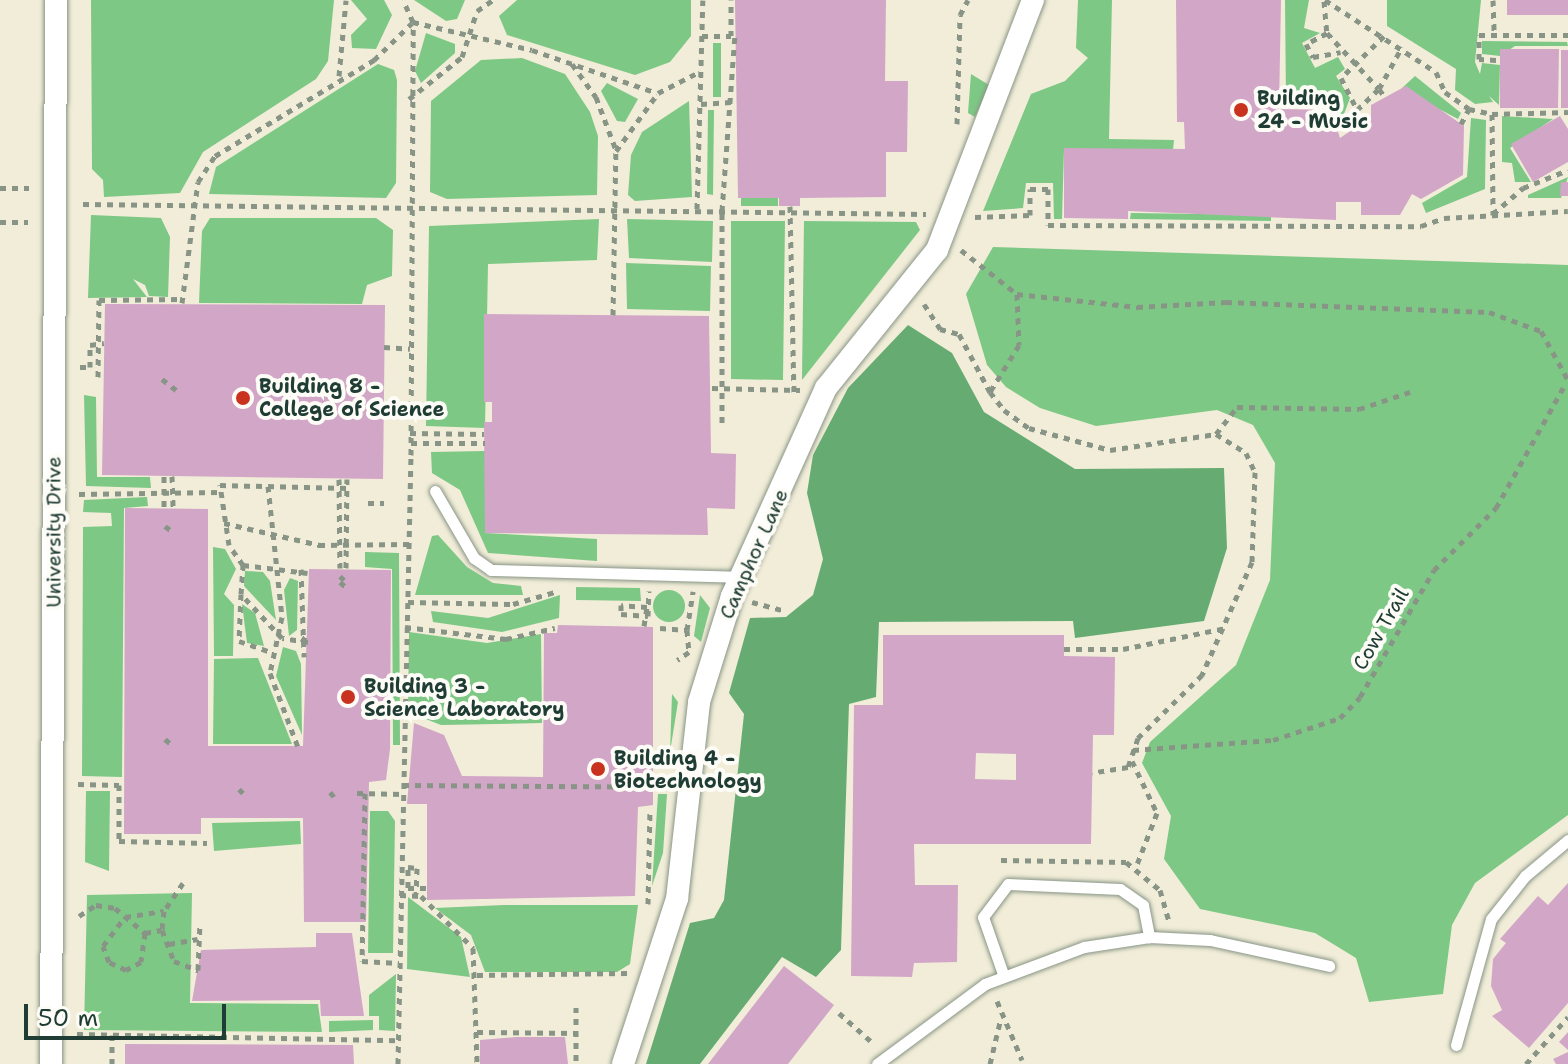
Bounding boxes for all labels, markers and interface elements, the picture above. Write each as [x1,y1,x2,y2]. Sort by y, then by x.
place label: Building 24 - Music [1257,86,1368,133]
marker: Building 24 - Music [1232,101,1250,119]
place label: Building 8 - College of Science [259,374,445,421]
marker: Building 8 - College of Science [234,389,252,407]
street label: University Drive [42,456,66,608]
street label: Camphor Lane [715,485,793,623]
street label: Cow Trail [1348,584,1414,674]
place label: Building 3 - Science Laboratory [364,674,565,721]
marker: Building 3 - Science Laboratory [339,688,357,706]
place label: Building 4 - Biotechnology [614,746,762,793]
marker: Building 4 - Biotechnology [589,760,607,778]
scale bar [28,988,230,1038]
text: 50 m [38,1002,98,1034]

